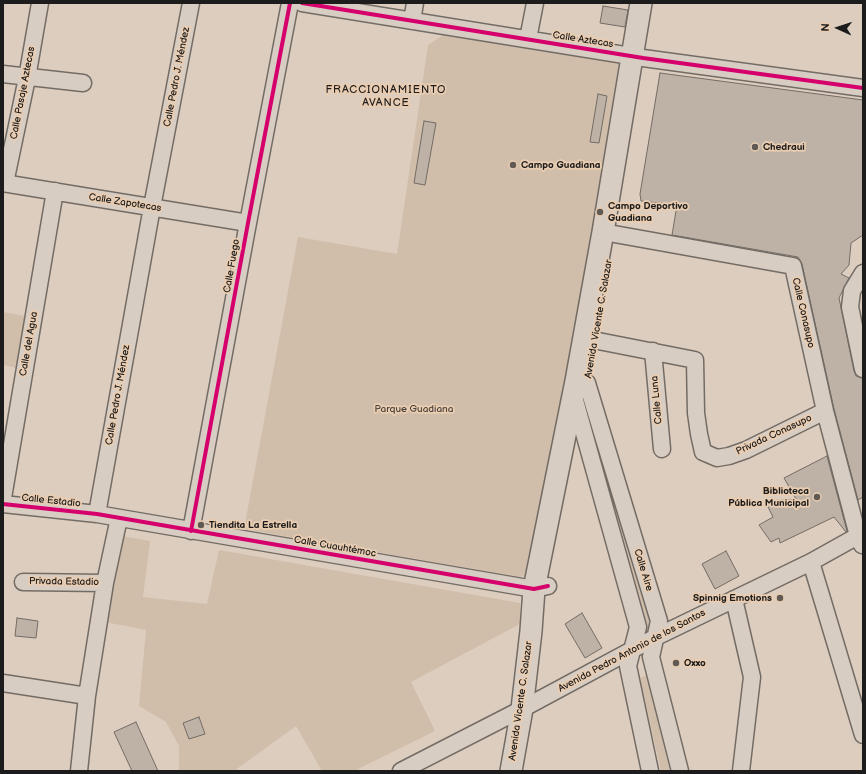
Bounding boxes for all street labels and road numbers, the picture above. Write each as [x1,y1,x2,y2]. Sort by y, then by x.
street label: Calle Pedro J. Méndez [161,26,193,128]
street label: Calle Aztecas [552,29,614,51]
street label: Calle Pasaje Aztecas [8,45,38,141]
street label: Calle Zapotecas [88,191,162,215]
street label: Calle Fuego [221,238,243,294]
street label: Avenida Vicente C. Salazar [583,259,615,379]
street label: Calle Conasupo [789,277,817,349]
street label: Calle del Agua [17,311,41,377]
street label: Calle Pedro J. Méndez [103,344,133,446]
street label: Calle Luna [649,375,665,425]
street label: Privada Conasupo [734,412,814,458]
street label: Calle Estadio [21,492,81,510]
street label: Calle Cuauhtémoc [293,534,377,560]
street label: Calle Aire [631,547,655,593]
street label: Privada Estadio [29,575,99,589]
street label: Avenida Pedro Antonio de los Santos [556,607,708,695]
street label: Avenida Vicente C. Salazar [507,641,535,761]

